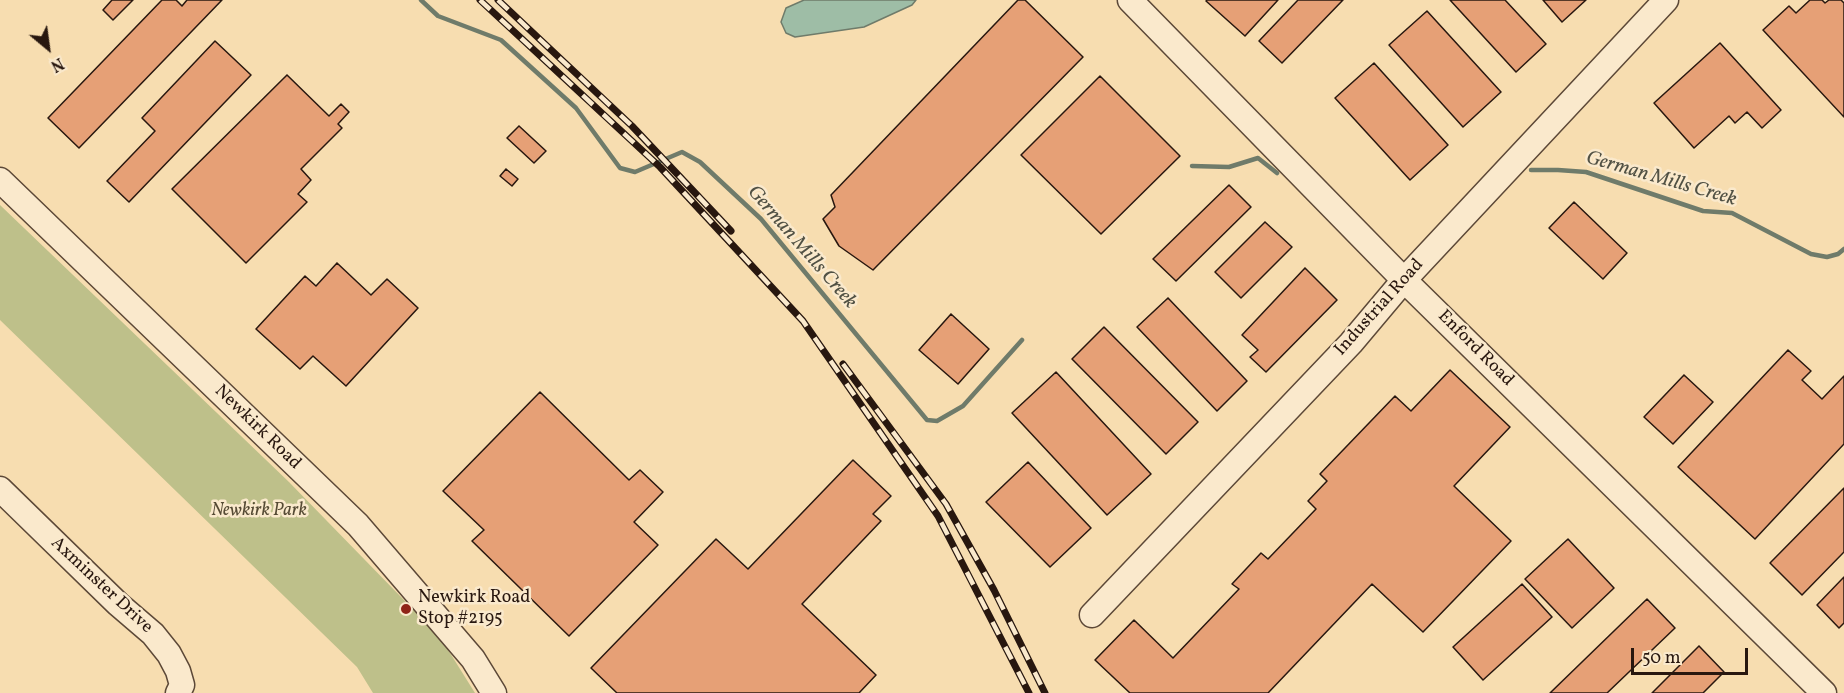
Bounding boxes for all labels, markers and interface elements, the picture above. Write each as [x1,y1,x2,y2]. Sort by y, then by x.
north arrow [18,18,78,78]
text: N [46,51,67,76]
water label: German Mills Creek [1583,147,1739,213]
water label: German Mills Creek [741,182,861,314]
street label: Industrial Road [1331,255,1429,361]
street label: Enford Road [1432,306,1518,392]
street label: Newkirk Road [209,381,305,475]
park label: Newkirk Park [211,501,307,523]
street label: Axminster Drive [46,533,156,639]
place label: Newkirk Road Stop #2195 [418,588,530,630]
marker: Newkirk Road Stop #2195 [399,602,413,616]
scale bar [1634,636,1751,674]
text: 50 m [1642,646,1681,671]

